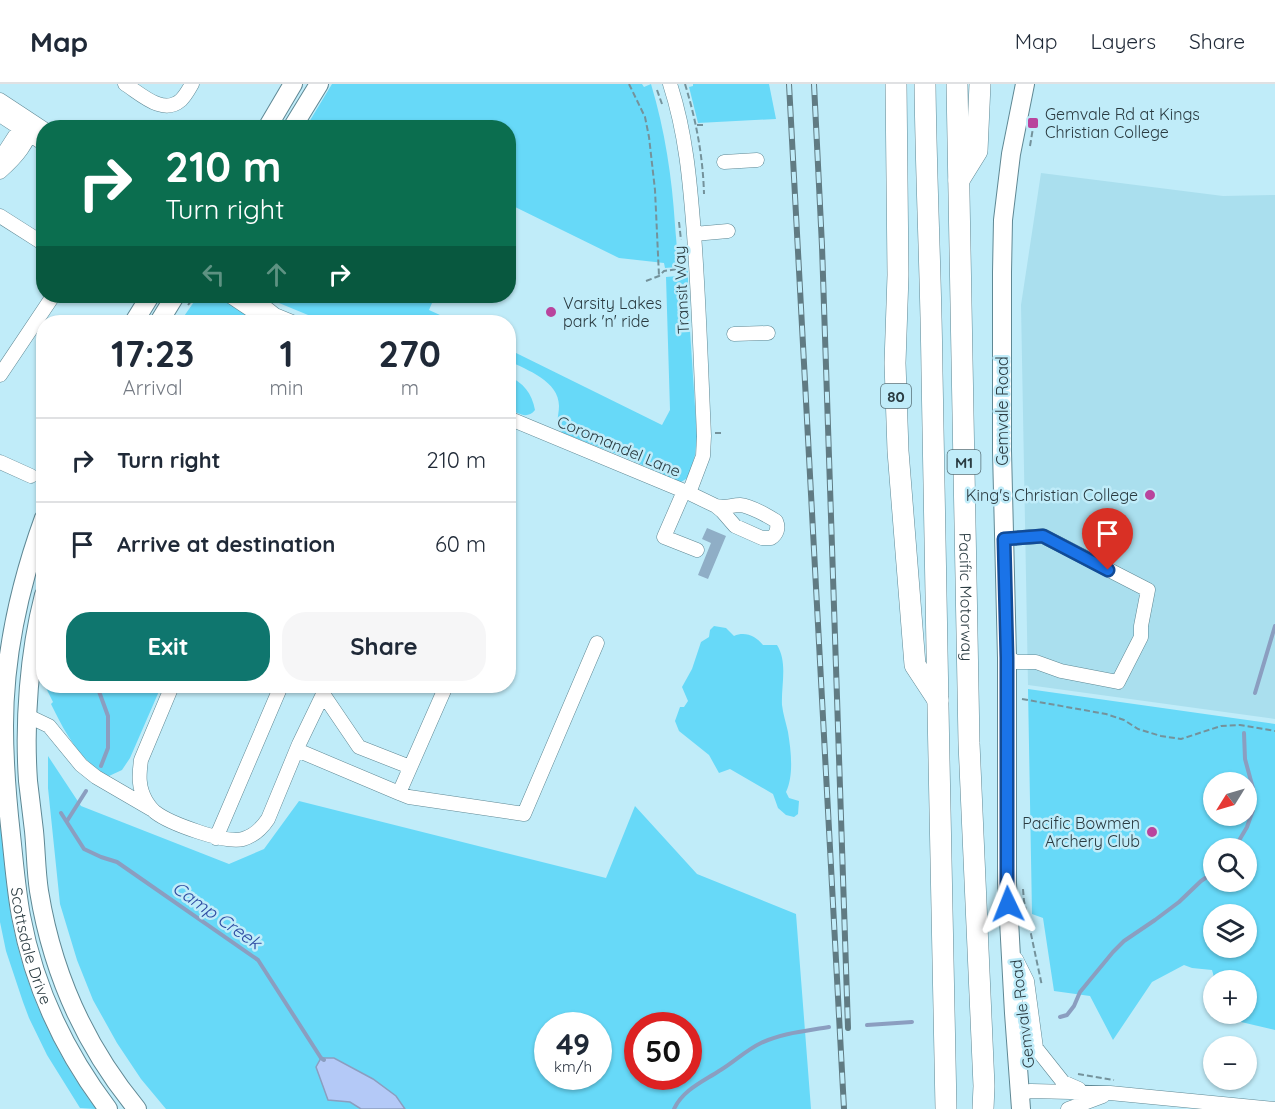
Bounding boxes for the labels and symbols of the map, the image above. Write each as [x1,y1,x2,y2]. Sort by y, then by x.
place label: Gemvale Rd at Kings Christian College [1045,104,1200,142]
marker: Gemvale Rd at Kings Christian College [1026,116,1040,130]
street label: Transit Way [669,245,693,335]
place label: Varsity Lakes park 'n' ride [563,293,662,331]
marker: Varsity Lakes park 'n' ride [544,305,558,319]
street label: Gemvale Road [992,356,1012,466]
road number: 80 [881,384,911,408]
street label: Coromandel Lane [554,411,684,481]
road number: M1 [948,450,980,474]
place label: King's Christian College [966,485,1138,505]
marker: King's Christian College [1143,488,1157,502]
pin [1082,508,1133,570]
street label: Pacific Motorway [955,532,978,661]
north arrow [1203,772,1257,826]
place label: Pacific Bowmen Archery Club [1022,813,1140,851]
marker: Pacific Bowmen Archery Club [1145,825,1159,839]
position arrow [976,872,1040,936]
water label: Camp Creek [168,876,267,955]
street label: Scottsdale Drive [7,886,56,1007]
street label: Gemvale Road [1005,958,1039,1070]
speed limit sign: 50 [624,1012,702,1090]

